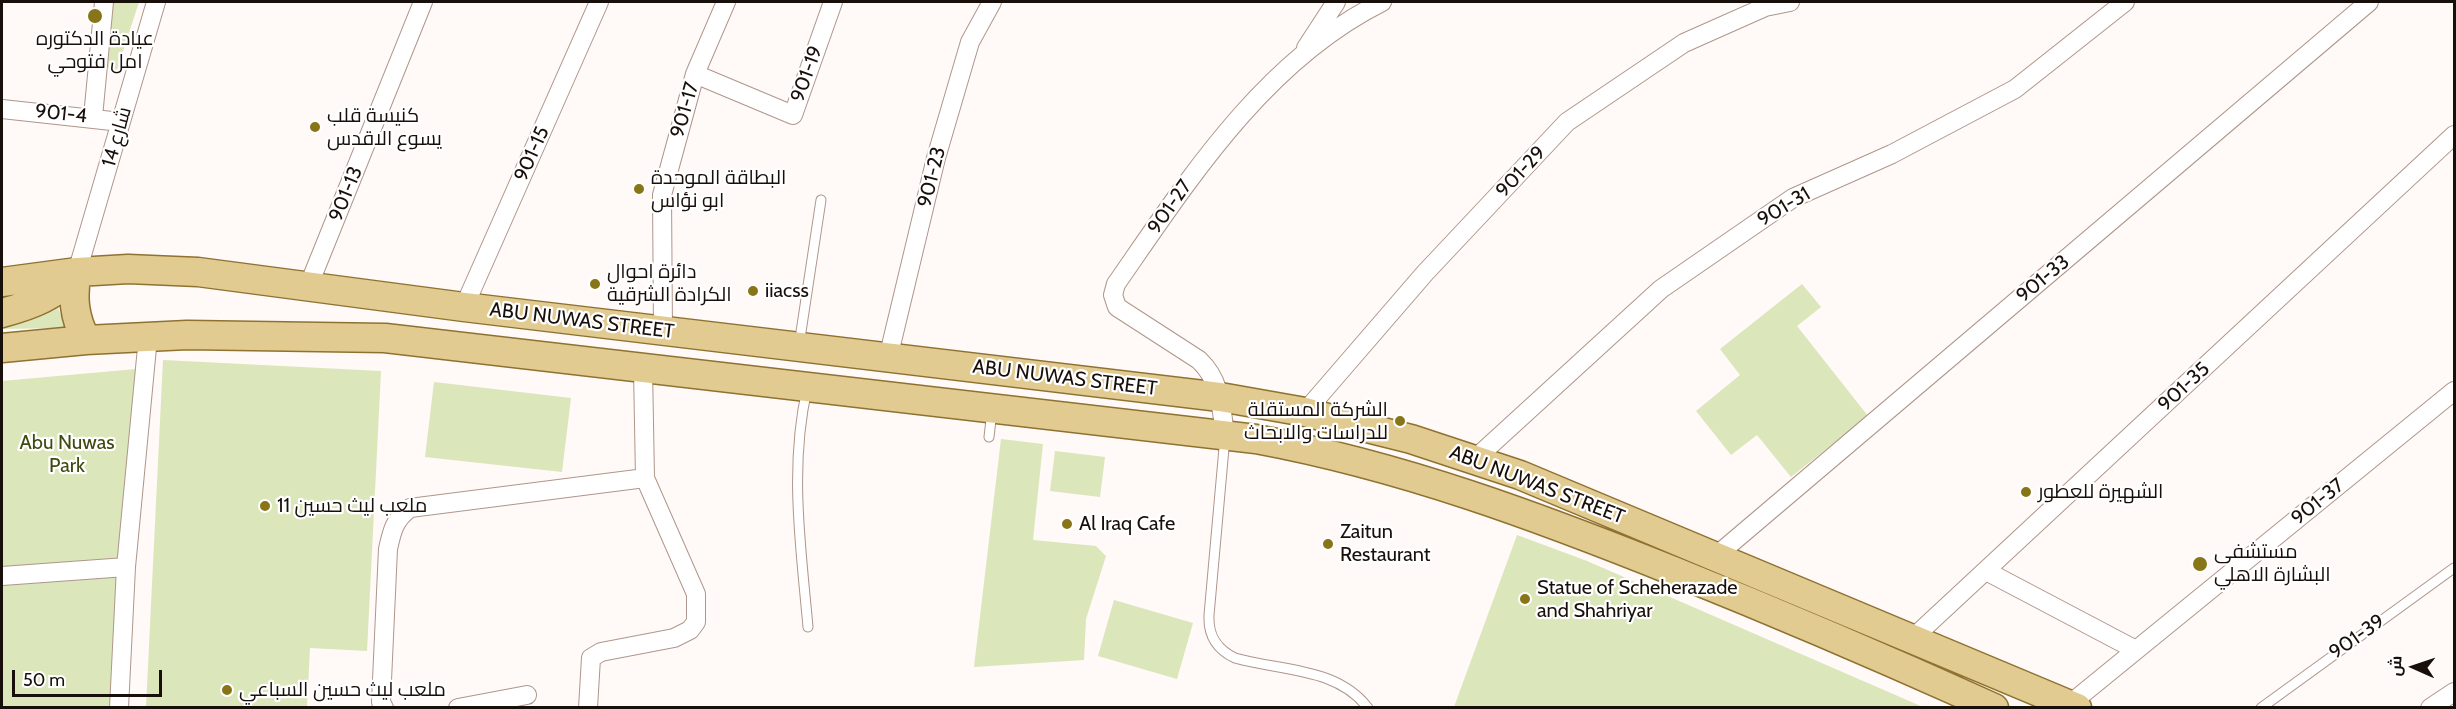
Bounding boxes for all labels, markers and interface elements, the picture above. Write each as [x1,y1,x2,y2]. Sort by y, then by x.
marker: عيادة الدكتوره امل فتوحي [86,7,104,25]
place label: عيادة الدكتوره امل فتوحي [36,27,154,74]
street label: 901-19 [786,43,828,105]
street label: 901-17 [666,79,704,141]
street label: 901-4 [34,99,88,129]
street label: شارع 14 [97,104,137,170]
place label: كنيسة قلب يسوع الاقدس [327,104,442,151]
marker: كنيسة قلب يسوع الاقدس [308,120,322,134]
street label: 901-15 [509,123,555,185]
street label: 901-29 [1491,141,1551,203]
street label: 901-23 [913,144,951,210]
street label: 901-13 [324,163,368,225]
place label: البطاقة الموحدة ابو نؤاس [651,166,786,213]
street label: 901-27 [1143,175,1197,239]
marker: البطاقة الموحدة ابو نؤاس [632,182,646,196]
street label: 901-31 [1753,182,1815,232]
street label: 901-33 [2012,250,2074,308]
place label: دائرة احوال الكرادة الشرقية [607,260,732,307]
marker: دائرة احوال الكرادة الشرقية [588,277,602,291]
place label: iiacss [765,279,809,303]
marker: iiacss [746,284,760,298]
street label: ABU NUWAS STREET [488,298,676,344]
street label: ABU NUWAS STREET [971,355,1159,401]
street label: 901-35 [2153,357,2215,417]
place label: الشركة المستقلة للدراسات والابحاث [1244,398,1388,445]
marker: الشركة المستقلة للدراسات والابحاث [1393,414,1407,428]
park label: Abu Nuwas Park [19,431,115,478]
street label: ABU NUWAS STREET [1446,441,1628,529]
street label: 901-37 [2287,473,2349,531]
place label: الشهيرة للعطور [2038,480,2163,504]
marker: الشهيرة للعطور [2019,485,2033,499]
place label: ملعب ليث حسين 11 [277,494,427,518]
marker: ملعب ليث حسين 11 [258,499,272,513]
place label: Al Iraq Cafe [1079,512,1175,536]
marker: Al Iraq Cafe [1060,517,1074,531]
place label: Zaitun Restaurant [1340,520,1431,567]
marker: Zaitun Restaurant [1321,537,1335,551]
place label: مستشفى البشارة الاهلي [2214,540,2331,587]
marker: مستشفى البشارة الاهلي [2191,555,2209,573]
place label: Statue of Scheherazade and Shahriyar [1537,576,1738,623]
marker: Statue of Scheherazade and Shahriyar [1518,592,1532,606]
street label: 901-39 [2325,609,2389,665]
north arrow [2384,637,2444,697]
text: ش [2386,655,2406,677]
scale bar [15,658,165,696]
text: 50 m [23,669,65,691]
place label: ملعب ليث حسين السباعي [239,678,446,702]
marker: ملعب ليث حسين السباعي [220,683,234,697]

